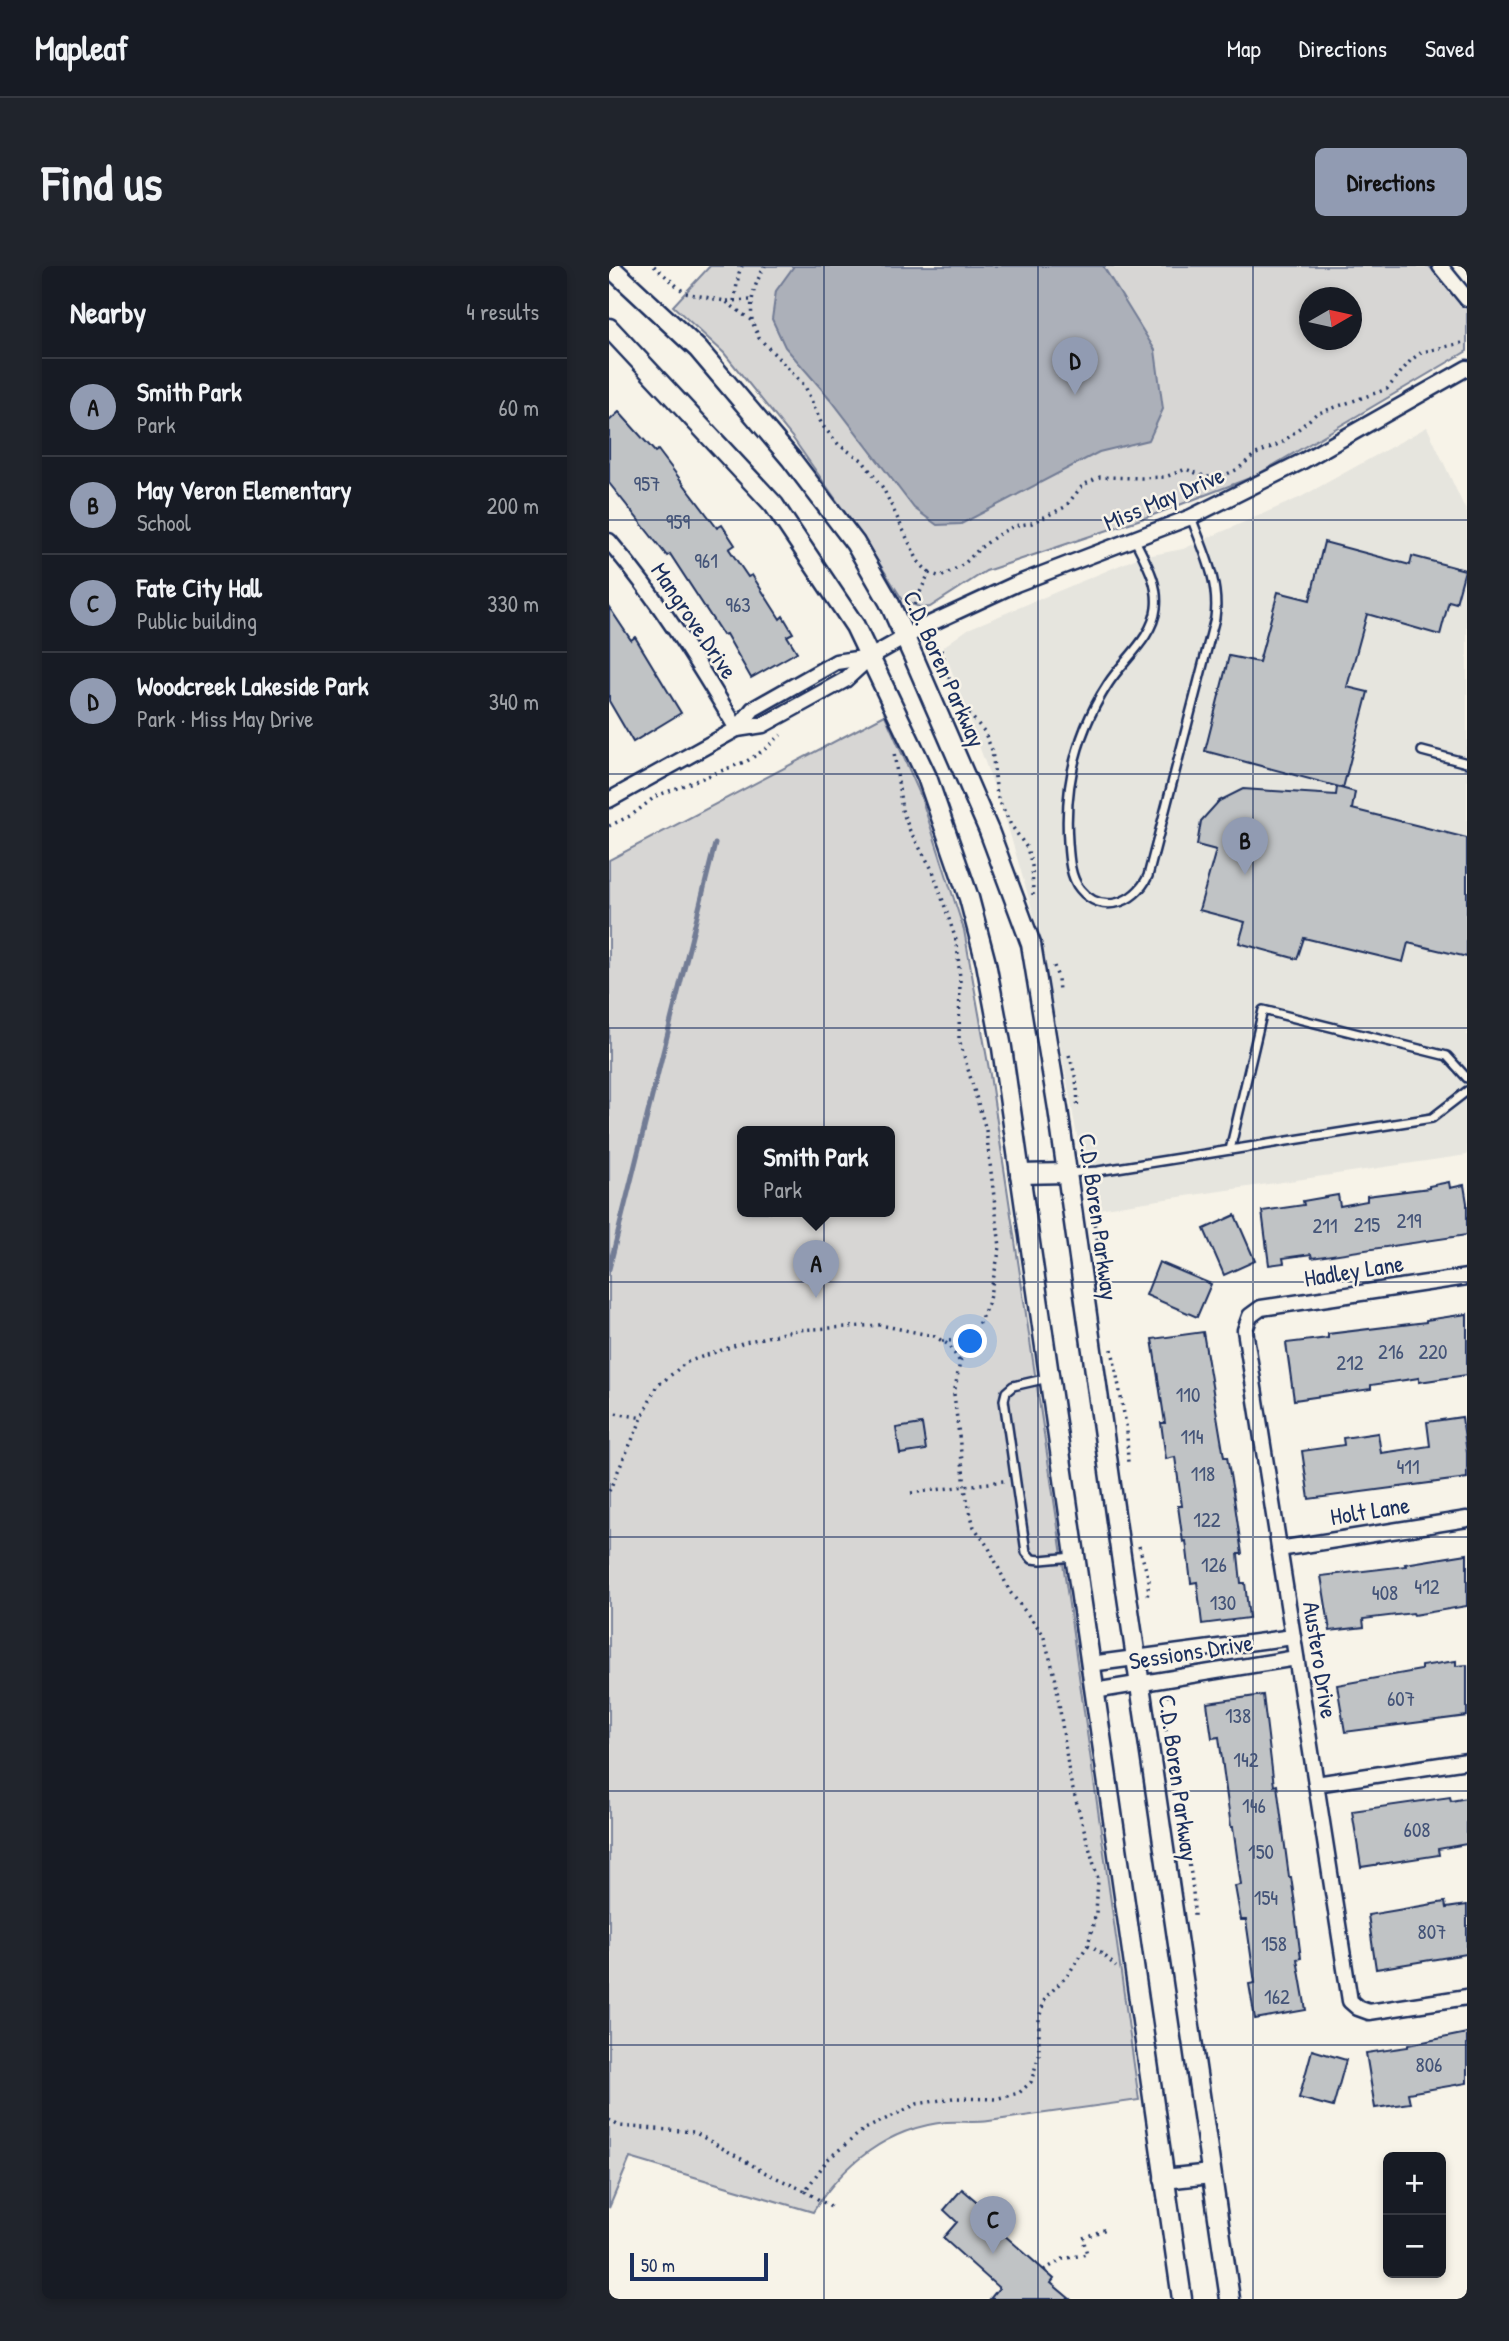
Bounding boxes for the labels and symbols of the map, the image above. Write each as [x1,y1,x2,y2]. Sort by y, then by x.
north arrow [1299,287,1362,350]
pin: D [1052,337,1098,395]
street label: Miss May Drive [1098,458,1229,538]
house number: 957 [634,469,661,498]
house number: 959 [666,507,690,536]
house number: 961 [694,546,718,575]
street label: Mangrove Drive [644,556,746,685]
street label: C.D. Boren Parkway [896,585,994,752]
house number: 963 [725,590,751,619]
pin: B [1222,817,1268,875]
street label: C.D. Boren Parkway [1071,1131,1127,1302]
house number: 219 [1396,1206,1422,1235]
house number: 215 [1354,1210,1380,1239]
house number: 211 [1312,1211,1338,1240]
pin: A [793,1240,839,1298]
street label: Hadley Lane [1302,1246,1406,1294]
your location [953,1324,987,1358]
house number: 216 [1378,1337,1404,1366]
house number: 220 [1418,1337,1448,1366]
house number: 212 [1336,1348,1364,1377]
house number: 110 [1176,1380,1200,1409]
house number: 114 [1180,1422,1204,1451]
house number: 411 [1396,1452,1420,1481]
house number: 118 [1191,1459,1215,1488]
street label: Holt Lane [1328,1488,1412,1532]
house number: 122 [1193,1505,1221,1534]
house number: 126 [1201,1550,1227,1579]
house number: 412 [1414,1572,1440,1601]
house number: 408 [1372,1578,1398,1607]
house number: 130 [1210,1588,1236,1617]
street label: Austero Drive [1296,1599,1346,1721]
street label: Sessions Drive [1127,1625,1255,1677]
house number: 607 [1387,1684,1415,1713]
street label: C.D. Boren Parkway [1151,1692,1207,1863]
house number: 138 [1225,1701,1251,1730]
house number: 142 [1233,1745,1259,1774]
house number: 146 [1242,1791,1266,1820]
house number: 608 [1404,1815,1430,1844]
house number: 150 [1248,1837,1274,1866]
house number: 154 [1254,1883,1278,1912]
house number: 807 [1418,1917,1446,1946]
house number: 158 [1261,1929,1287,1958]
house number: 162 [1264,1982,1290,2011]
house number: 806 [1416,2050,1442,2079]
pin: C [970,2196,1016,2254]
scale bar [630,2250,768,2282]

